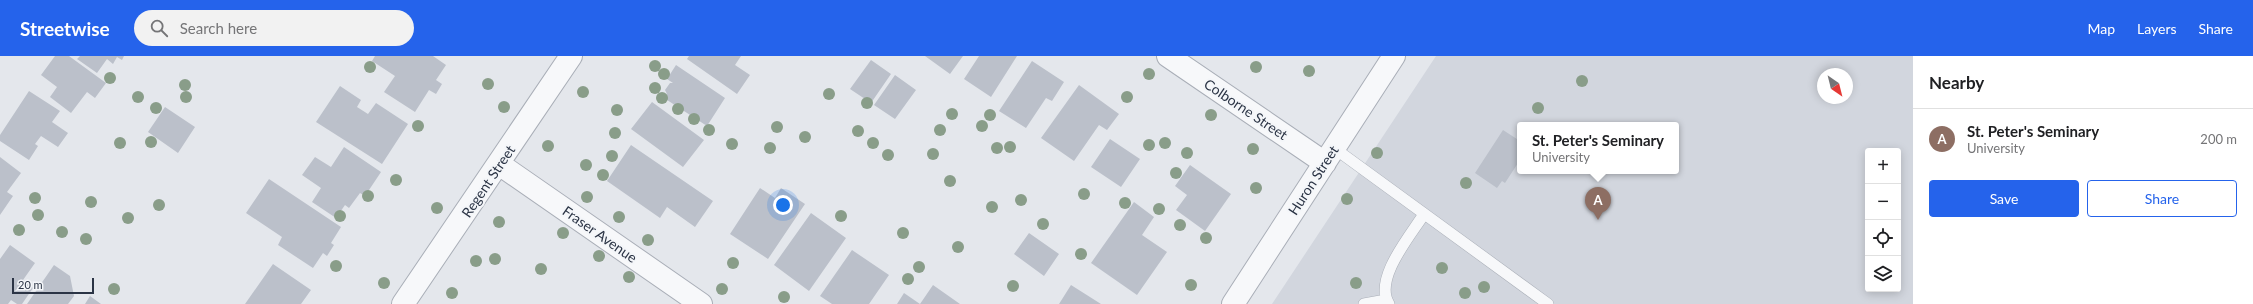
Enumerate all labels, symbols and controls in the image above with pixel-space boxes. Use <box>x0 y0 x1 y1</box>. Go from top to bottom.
search box <box>134 10 414 46</box>
text: Streetwise <box>20 17 110 40</box>
icon: search <box>148 17 170 39</box>
text: Search here <box>180 19 257 37</box>
text: Map <box>2087 20 2115 37</box>
text: Layers <box>2137 20 2177 37</box>
text: Share <box>2199 20 2233 37</box>
north arrow <box>1817 68 1853 104</box>
text: Nearby <box>1929 72 1984 93</box>
street label: Colborne Street <box>1201 75 1291 143</box>
popup <box>1517 122 1679 174</box>
text: St. Peter's Seminary <box>1967 122 2099 140</box>
text: St. Peter's Seminary <box>1532 131 1664 149</box>
text: A <box>1937 131 1947 147</box>
text: 200 m <box>2200 131 2237 147</box>
text: University <box>1967 140 2025 156</box>
street label: Regent Street <box>458 142 518 220</box>
street label: Huron Street <box>1284 142 1342 218</box>
map controls <box>1865 148 1901 292</box>
button: + <box>1865 148 1901 184</box>
text: University <box>1532 149 1590 165</box>
button: Save <box>1929 180 2079 217</box>
button: Share <box>2087 180 2237 217</box>
button: − <box>1865 184 1901 220</box>
pin: A <box>1585 187 1611 220</box>
your location <box>773 195 793 215</box>
street label: Fraser Avenue <box>559 202 641 266</box>
button: locate <box>1865 220 1901 256</box>
button: layers <box>1865 256 1901 292</box>
scale bar <box>12 276 94 295</box>
text: 20 m <box>18 278 43 291</box>

